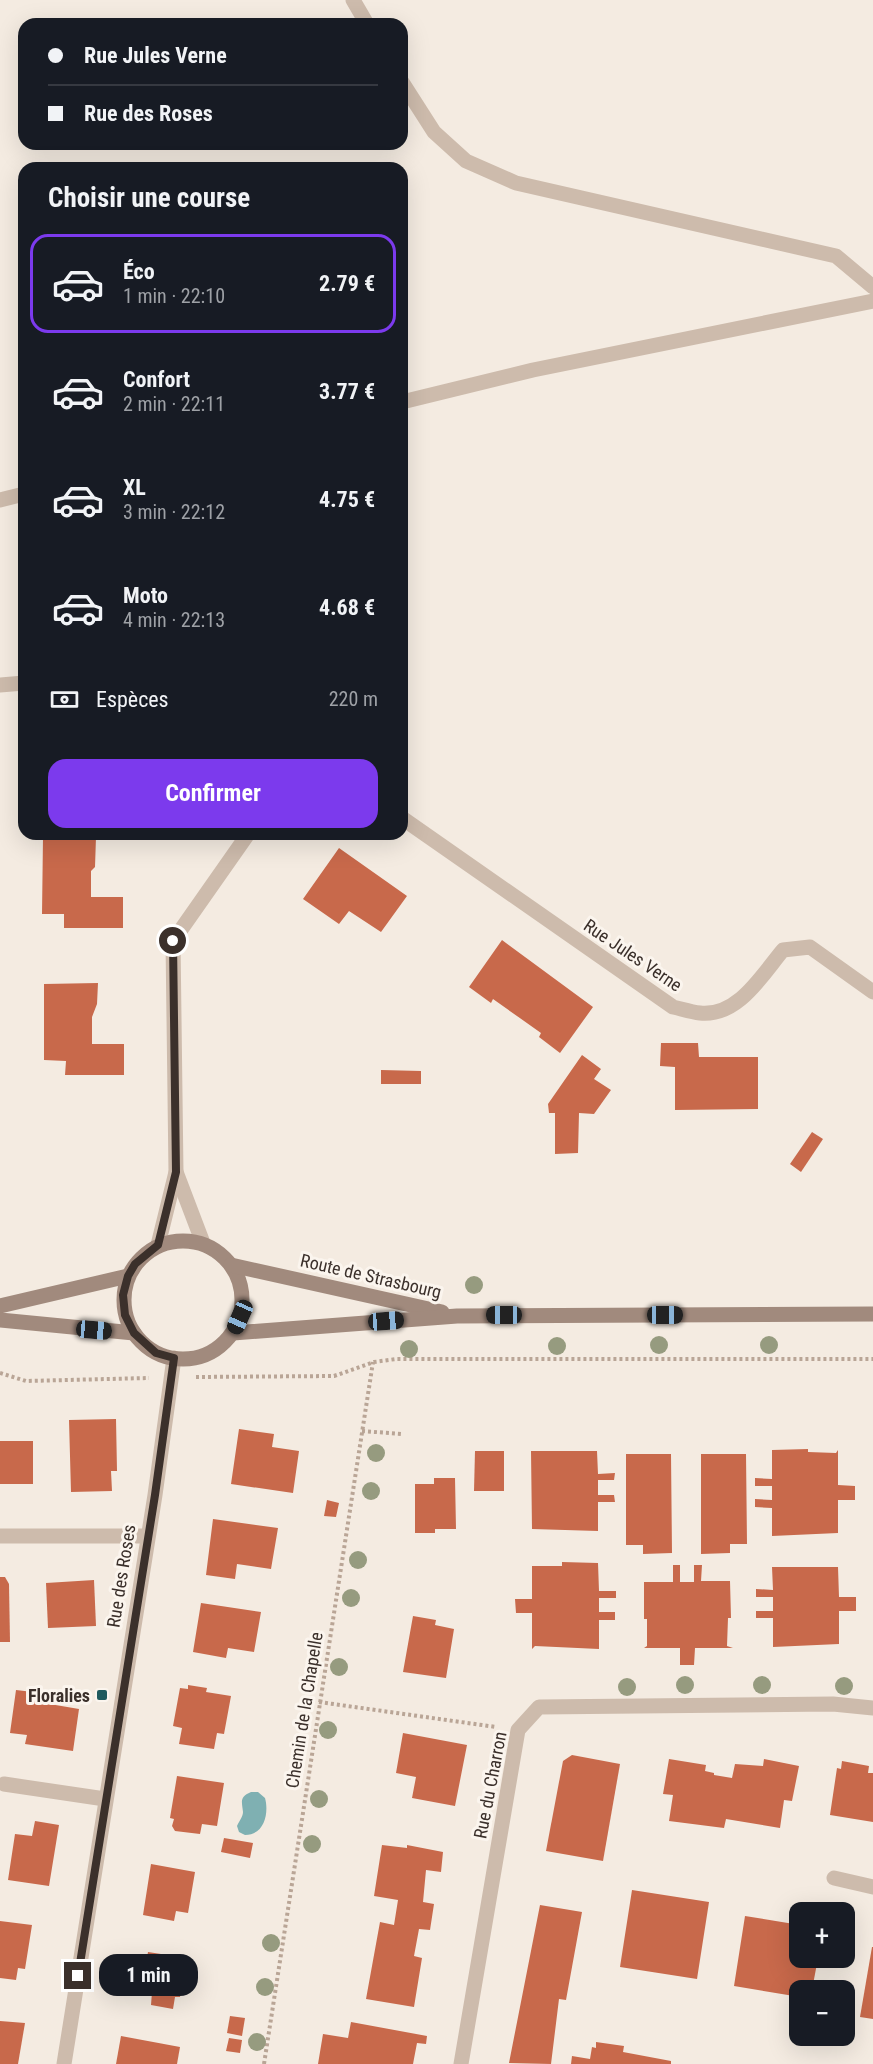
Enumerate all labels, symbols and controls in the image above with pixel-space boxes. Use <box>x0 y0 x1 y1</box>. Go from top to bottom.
text: Rue Jules Verne <box>84 43 227 68</box>
text: Rue des Roses <box>84 101 213 126</box>
text: Choisir une course <box>48 182 250 214</box>
icon: car <box>51 257 105 311</box>
text: Éco <box>123 259 155 284</box>
text: 2.79 € <box>319 271 375 296</box>
text: 1 min · 22:10 <box>123 284 225 308</box>
icon: car <box>51 365 105 419</box>
text: Confort <box>123 367 190 392</box>
text: 3.77 € <box>319 379 375 404</box>
text: 2 min · 22:11 <box>123 392 225 416</box>
icon: car <box>51 473 105 527</box>
text: XL <box>123 475 146 500</box>
text: 4.75 € <box>319 487 375 512</box>
text: 3 min · 22:12 <box>123 500 225 524</box>
icon: car <box>51 581 105 635</box>
text: Moto <box>123 583 168 608</box>
text: 4.68 € <box>319 595 375 620</box>
text: 4 min · 22:13 <box>123 608 225 632</box>
icon: cash <box>48 683 81 716</box>
text: Espèces <box>96 687 169 712</box>
text: 220 m <box>329 687 378 711</box>
button: Confirmer <box>48 759 378 828</box>
street label: Rue Jules Verne <box>580 914 686 996</box>
route start <box>159 927 186 954</box>
street label: Route de Strasbourg <box>298 1250 444 1302</box>
car <box>224 1297 256 1337</box>
car <box>486 1306 522 1324</box>
car <box>647 1306 683 1324</box>
car <box>367 1311 405 1331</box>
car <box>75 1319 113 1341</box>
street label: Rue des Roses <box>102 1523 140 1629</box>
street label: Chemin de la Chapelle <box>281 1630 327 1790</box>
place label: Floralies <box>28 1685 90 1706</box>
marker: Floralies <box>95 1688 109 1702</box>
street label: Rue du Charron <box>469 1730 511 1840</box>
map controls <box>789 1902 855 2046</box>
button: + <box>789 1902 855 1968</box>
callout: 1 min <box>99 1955 198 1997</box>
route end <box>64 1962 91 1989</box>
text: 1 min <box>126 1963 171 1987</box>
button: − <box>789 1980 855 2046</box>

